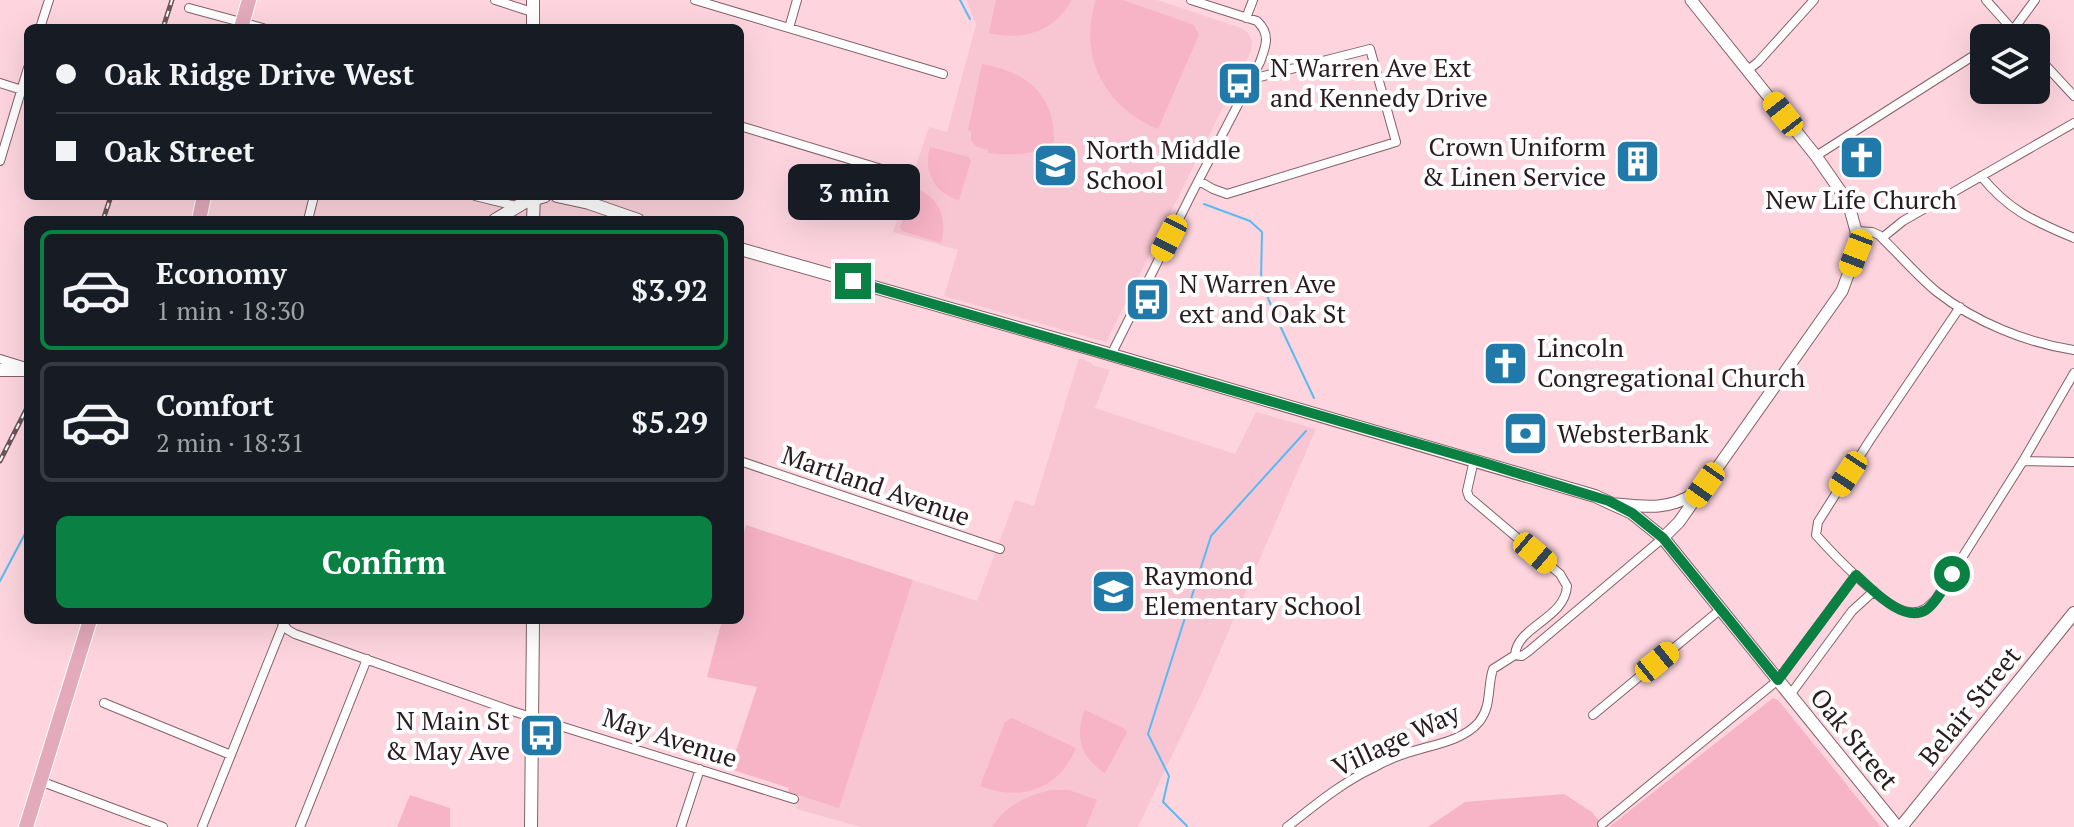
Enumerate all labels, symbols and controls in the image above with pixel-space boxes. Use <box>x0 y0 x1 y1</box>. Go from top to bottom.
map controls <box>1970 24 2050 104</box>
button: layers <box>1970 24 2050 104</box>
place label: N Warren Ave Ext and Kennedy Drive <box>1270 50 1488 114</box>
text: Oak Ridge Drive West <box>104 54 414 94</box>
bus stop icon: N Warren Ave Ext and Kennedy Drive <box>1215 59 1263 107</box>
car <box>1759 88 1807 140</box>
place label: Crown Uniform & Linen Service <box>1422 129 1606 193</box>
text: Oak Street <box>104 131 255 171</box>
place label: North Middle School <box>1086 132 1241 196</box>
church icon: New Life Church <box>1837 133 1885 181</box>
building icon: Crown Uniform & Linen Service <box>1613 138 1661 186</box>
school or university icon: North Middle School <box>1031 141 1079 189</box>
callout: 3 min <box>787 165 919 221</box>
text: 3 min <box>818 175 890 209</box>
place label: New Life Church <box>1765 182 1957 216</box>
car <box>1147 211 1191 265</box>
car <box>1836 226 1876 280</box>
text: Economy <box>156 253 287 293</box>
icon: car <box>60 254 132 326</box>
route end <box>835 263 871 299</box>
place label: N Warren Ave ext and Oak St <box>1179 266 1346 330</box>
text: $3.92 <box>631 270 708 310</box>
bus stop icon: N Warren Ave ext and Oak St <box>1124 275 1172 323</box>
text: 1 min · 18:30 <box>156 293 305 327</box>
place label: Lincoln Congregational Church <box>1537 330 1805 394</box>
church icon: Lincoln Congregational Church <box>1482 339 1530 387</box>
text: Comfort <box>156 385 274 425</box>
icon: car <box>60 386 132 458</box>
text: $5.29 <box>631 402 708 442</box>
bank icon: WebsterBank <box>1502 410 1550 458</box>
place label: WebsterBank <box>1557 416 1709 450</box>
text: 2 min · 18:31 <box>156 425 305 459</box>
street label: Martland Avenue <box>778 437 975 533</box>
car <box>1825 447 1871 501</box>
car <box>1681 458 1729 512</box>
button: Confirm <box>56 516 712 608</box>
car <box>1509 528 1561 578</box>
route start <box>1934 556 1970 592</box>
place label: Raymond Elementary School <box>1144 558 1362 622</box>
school or university icon: Raymond Elementary School <box>1089 567 1137 615</box>
car <box>1631 638 1683 686</box>
street label: Belair Street <box>1911 639 2028 772</box>
street label: Oak Street <box>1803 680 1906 797</box>
street label: Village Way <box>1327 695 1465 783</box>
street label: May Avenue <box>599 699 742 775</box>
place label: N Main St & May Ave <box>385 703 510 767</box>
bus stop icon: N Main St & May Ave <box>517 712 565 760</box>

